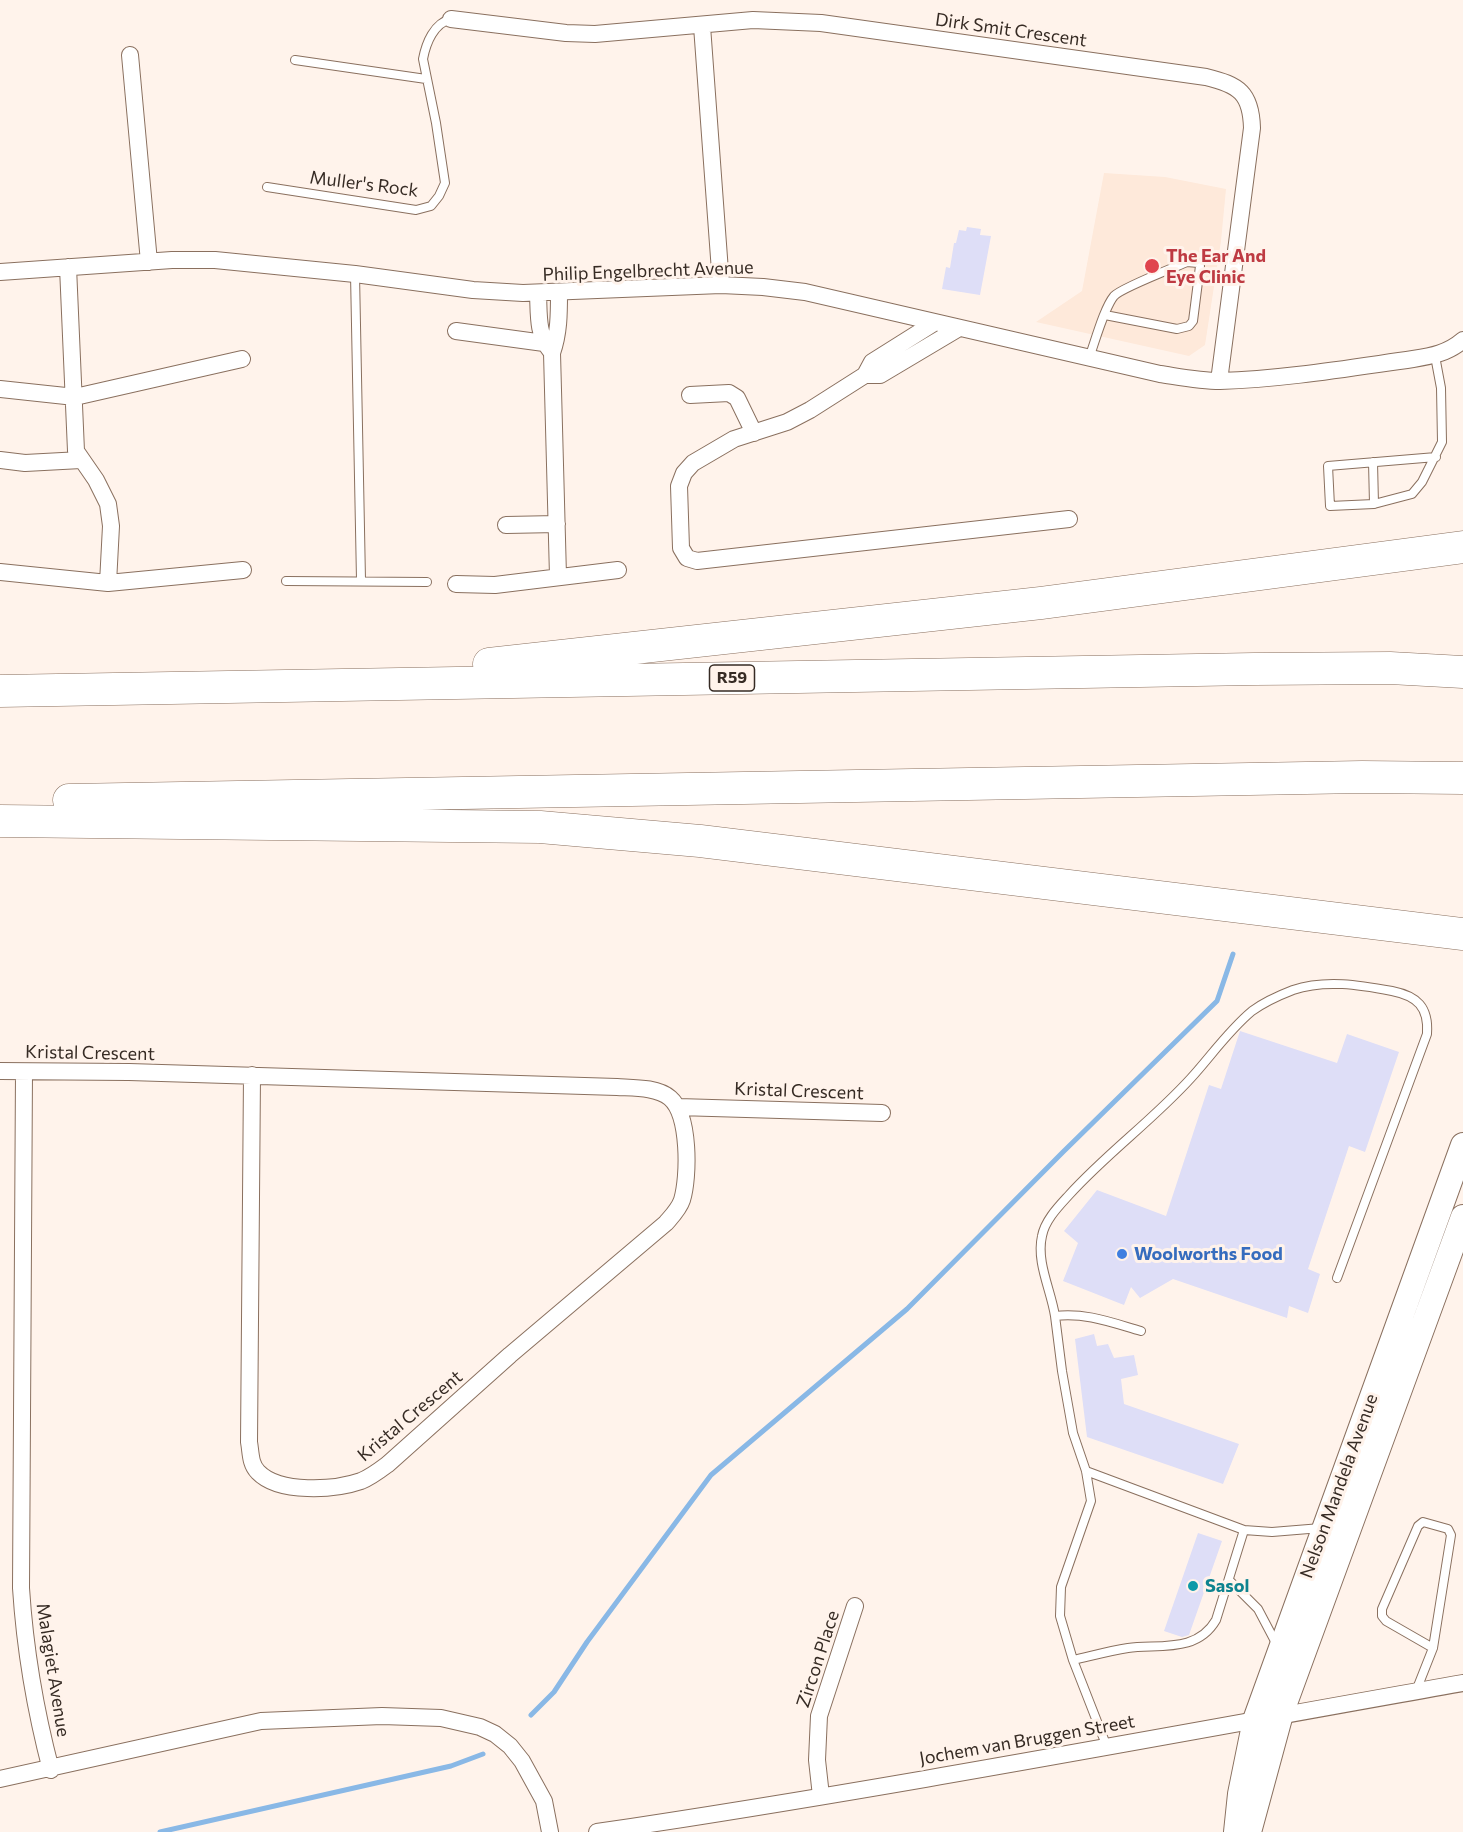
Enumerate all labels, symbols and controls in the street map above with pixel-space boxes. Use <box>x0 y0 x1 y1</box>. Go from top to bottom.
street label: Dirk Smit Crescent <box>934 9 1088 51</box>
street label: Muller's Rock <box>308 167 420 201</box>
place label: The Ear And Eye Clinic <box>1166 245 1266 288</box>
street label: Philip Engelbrecht Avenue <box>542 257 754 285</box>
marker: The Ear And Eye Clinic <box>1143 257 1161 275</box>
road number: R59 <box>710 665 754 691</box>
street label: Kristal Crescent <box>25 1041 155 1065</box>
street label: Kristal Crescent <box>734 1078 864 1104</box>
place label: Woolworths Food <box>1134 1243 1283 1265</box>
marker: Woolworths Food <box>1115 1247 1129 1261</box>
street label: Kristal Crescent <box>353 1366 467 1466</box>
street label: Nelson Mandela Avenue <box>1296 1391 1382 1581</box>
place label: Sasol <box>1205 1575 1249 1597</box>
marker: Sasol <box>1186 1579 1200 1593</box>
street label: Malagiet Avenue <box>32 1602 74 1738</box>
street label: Zircon Place <box>792 1608 844 1710</box>
street label: Jochem van Bruggen Street <box>918 1710 1136 1770</box>

